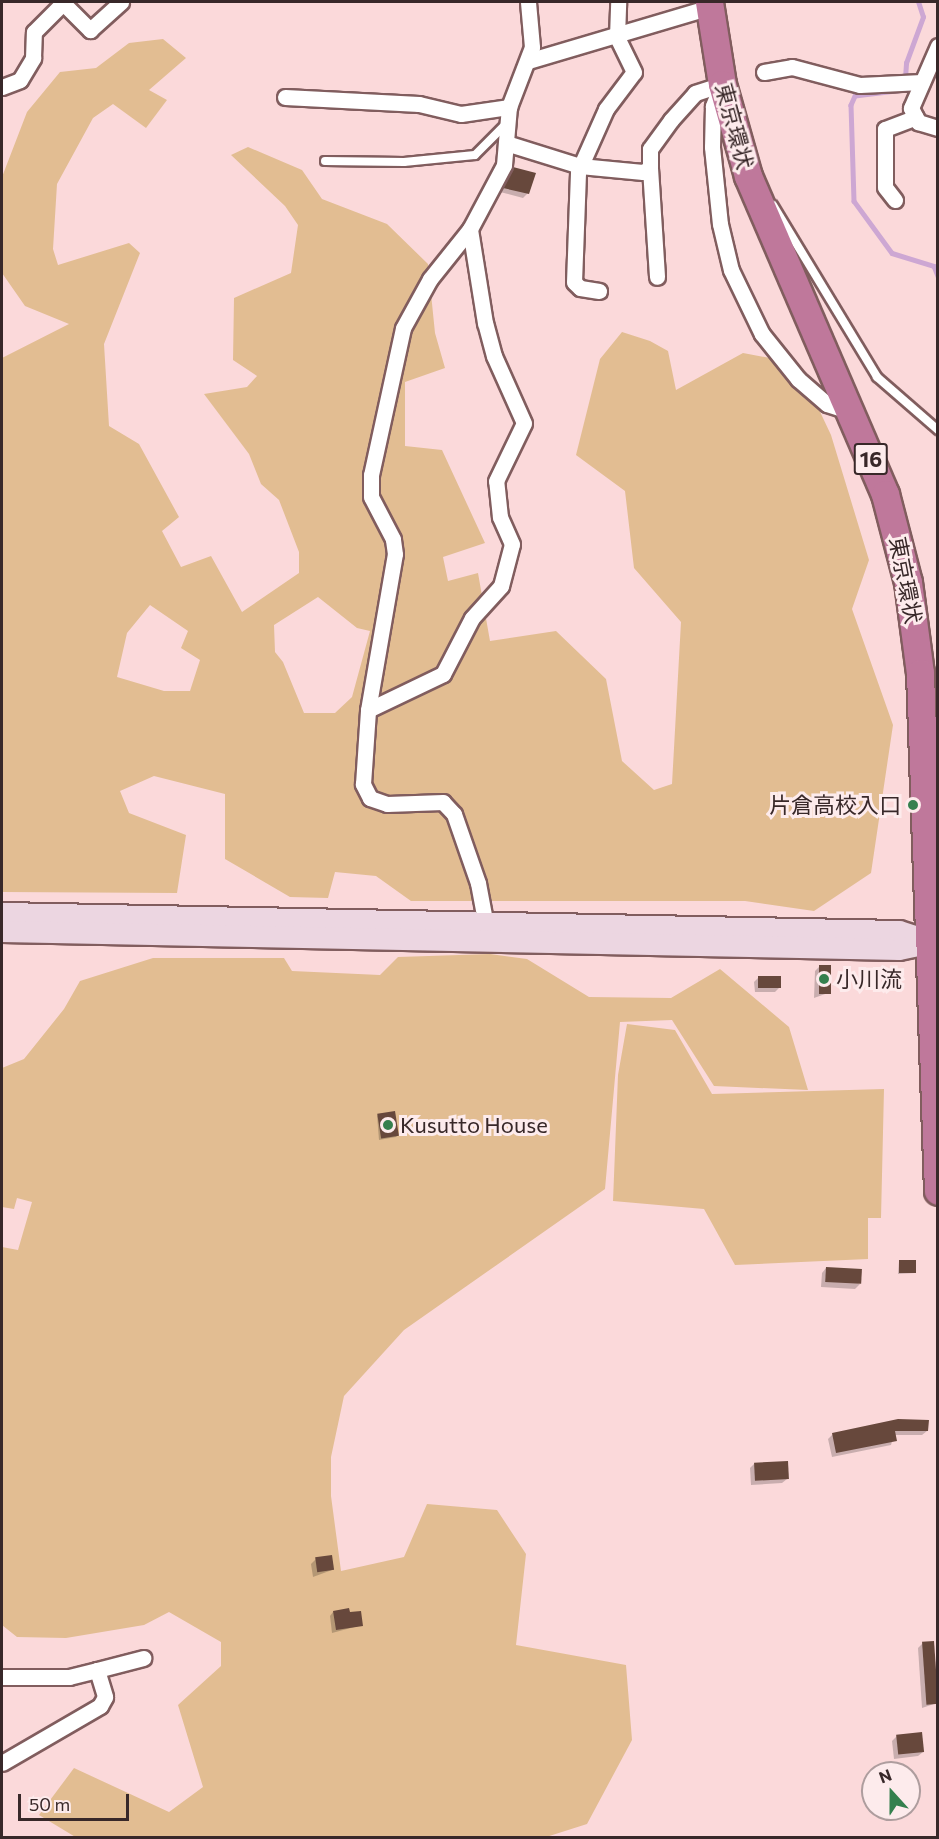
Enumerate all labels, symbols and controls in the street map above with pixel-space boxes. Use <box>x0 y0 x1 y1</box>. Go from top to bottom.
street label: 東京環状 <box>711 80 759 172</box>
road number: 16 <box>853 441 889 477</box>
street label: 東京環状 <box>885 534 927 626</box>
place label: 片倉高校入口 <box>769 792 901 818</box>
marker: 片倉高校入口 <box>906 798 920 812</box>
place label: 小川流 <box>836 966 902 992</box>
marker: 小川流 <box>817 972 831 986</box>
place label: Kusutto House <box>400 1112 548 1138</box>
marker: Kusutto House <box>381 1118 395 1132</box>
north arrow <box>861 1761 921 1821</box>
text: N <box>876 1765 894 1787</box>
scale bar <box>21 1782 132 1820</box>
text: 50 m <box>29 1793 70 1815</box>

